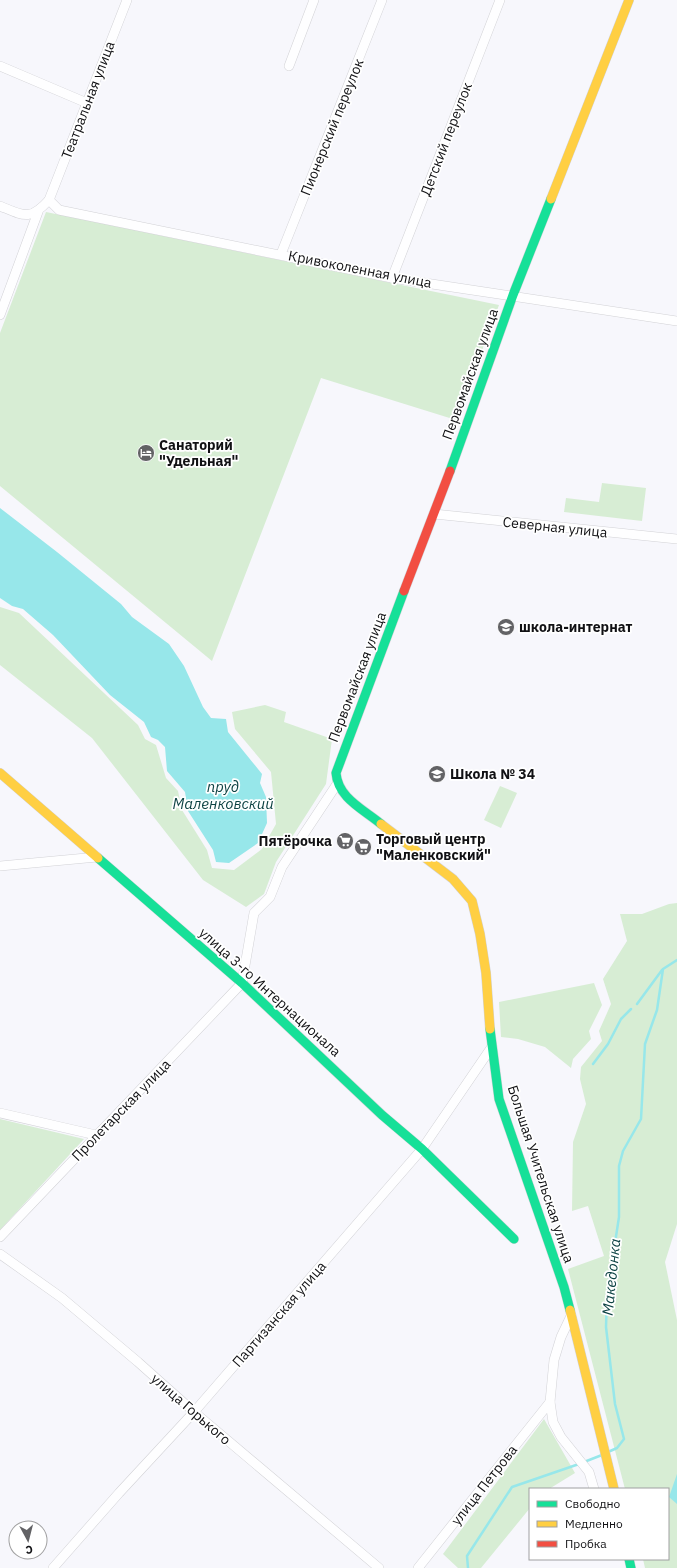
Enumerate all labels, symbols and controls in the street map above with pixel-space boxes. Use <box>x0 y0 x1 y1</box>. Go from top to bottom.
street label: Театральная улица <box>57 38 119 161</box>
street label: Пионерский переулок <box>296 56 368 198</box>
street label: Детский переулок <box>416 79 476 198</box>
street label: Кривоколенная улица <box>287 246 434 292</box>
street label: Первомайская улица <box>438 305 502 442</box>
place label: Санаторий "Удельная" <box>159 436 239 470</box>
hotel icon: Санаторий "Удельная" <box>136 443 156 463</box>
street label: Северная улица <box>502 513 609 542</box>
street label: Первомайская улица <box>324 609 390 745</box>
school or university icon: школа-интернат <box>496 617 516 637</box>
place label: школа-интернат <box>519 618 632 636</box>
school or university icon: Школа № 34 <box>427 764 447 784</box>
place label: Школа № 34 <box>450 765 535 783</box>
water label: пруд Маленковский <box>172 777 274 813</box>
place label: Торговый центр "Маленковский" <box>376 830 491 864</box>
supermarket icon: Пятёрочка <box>335 831 355 851</box>
place label: Пятёрочка <box>259 832 332 850</box>
supermarket icon: Торговый центр "Маленковский" <box>353 837 373 857</box>
street label: улица 3-го Интернационала <box>195 923 345 1061</box>
street label: Пролетарская улица <box>68 1055 175 1165</box>
street label: Большая Учительская улица <box>504 1083 578 1266</box>
water label: Македонка <box>598 1237 625 1316</box>
street label: Партизанская улица <box>228 1257 330 1371</box>
street label: улица Горького <box>147 1369 235 1449</box>
street label: улица Петрова <box>447 1441 521 1529</box>
legend <box>529 1488 669 1560</box>
text: Свободно <box>565 1496 621 1511</box>
text: Медленно <box>565 1516 623 1531</box>
north arrow <box>8 1520 48 1560</box>
text: Пробка <box>565 1536 607 1551</box>
text: С <box>25 1543 34 1557</box>

